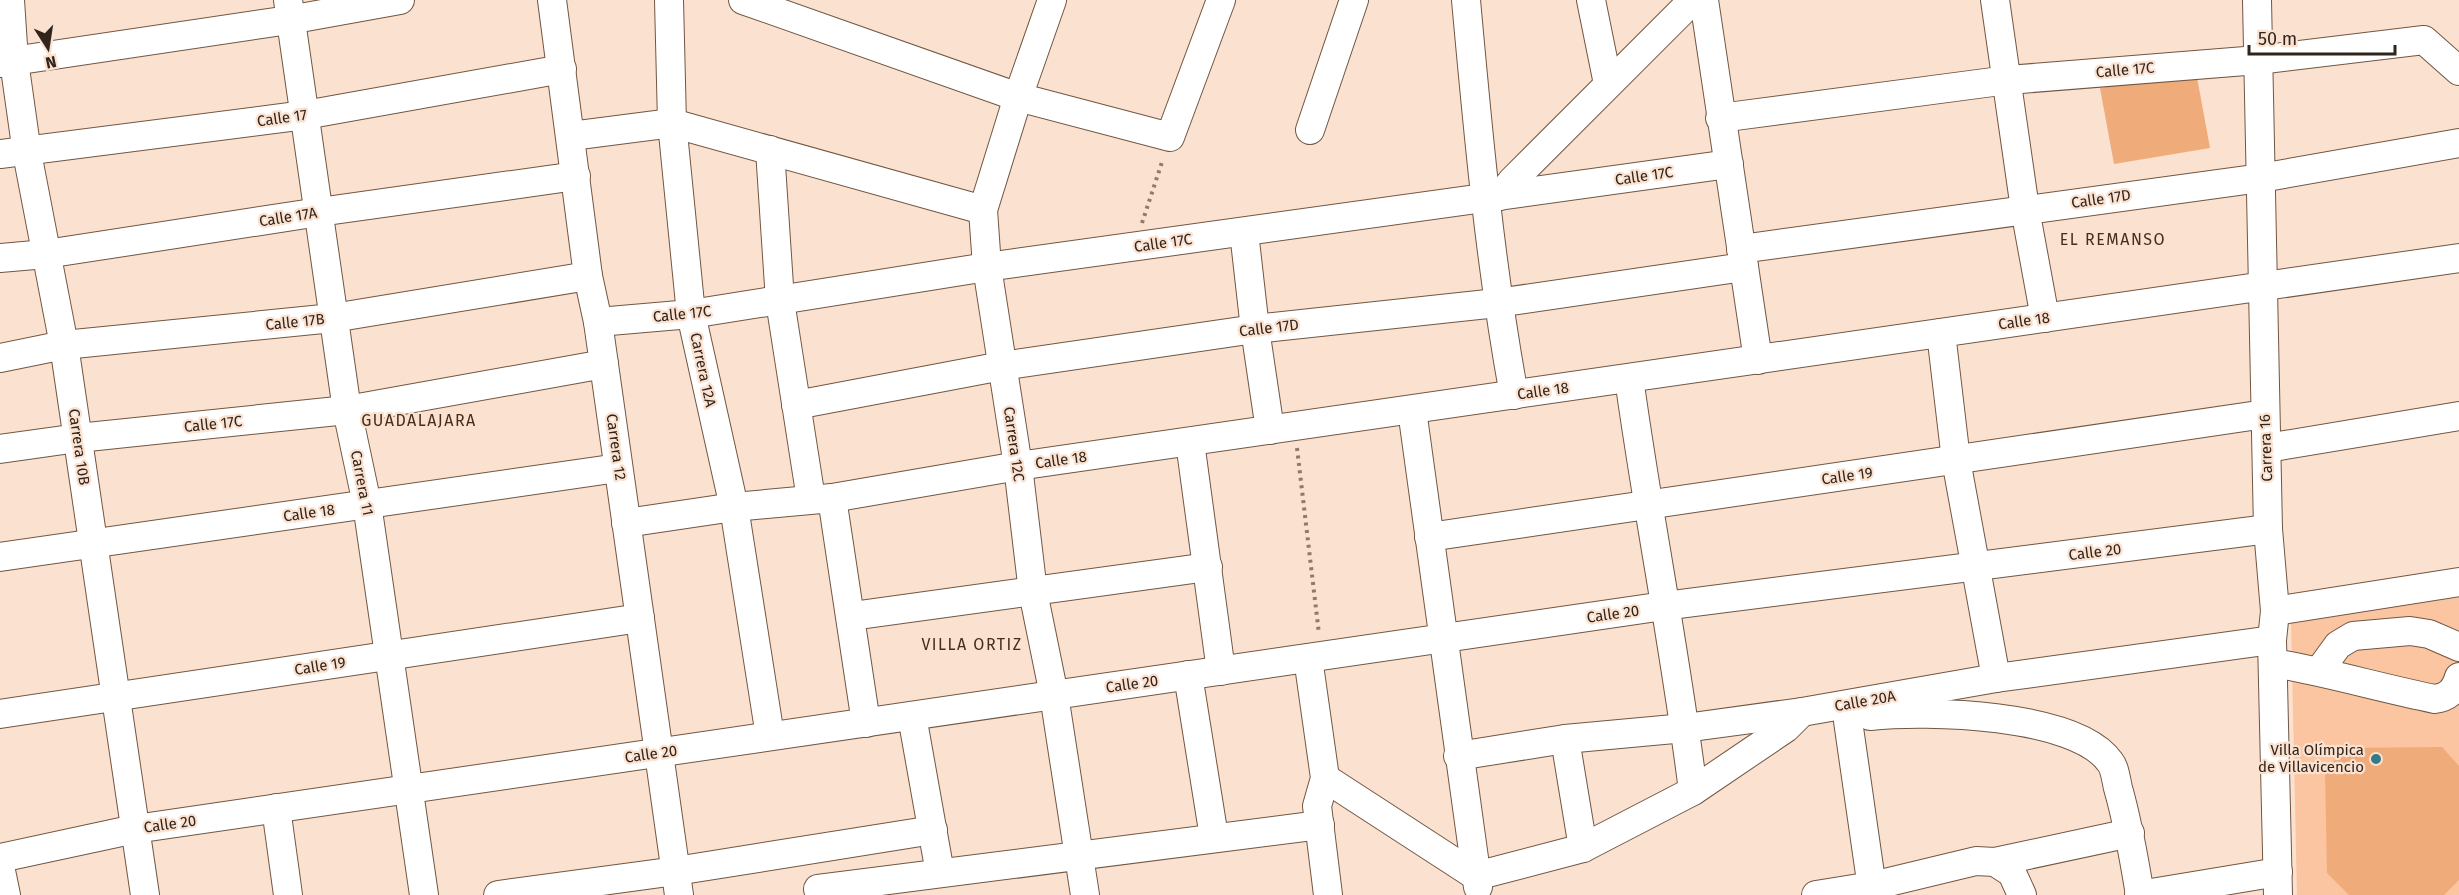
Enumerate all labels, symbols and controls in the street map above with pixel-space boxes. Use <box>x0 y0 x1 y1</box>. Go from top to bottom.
north arrow <box>18 18 78 78</box>
scale bar <box>2249 18 2394 56</box>
text: 50 m <box>2258 28 2297 50</box>
text: N <box>44 52 58 73</box>
street label: Calle 17C <box>2095 58 2156 82</box>
street label: Calle 17 <box>256 106 308 130</box>
street label: Calle 17C <box>1614 163 1675 189</box>
street label: Calle 17D <box>2070 186 2132 212</box>
street label: Calle 17A <box>258 203 319 230</box>
street label: Calle 17C <box>1133 230 1194 256</box>
district label: EL REMANSO <box>2060 230 2166 249</box>
street label: Calle 17C <box>652 302 713 326</box>
street label: Calle 18 <box>1997 308 2051 334</box>
street label: Calle 17B <box>265 310 325 334</box>
street label: Calle 17D <box>1238 315 1300 341</box>
street label: Carrera 12A <box>686 331 720 409</box>
street label: Calle 18 <box>1516 378 1570 404</box>
street label: Carrera 12C <box>1000 405 1028 483</box>
street label: Carrera 10B <box>65 408 93 486</box>
district label: GUADALAJARA <box>361 411 477 430</box>
street label: Calle 17C <box>183 412 244 436</box>
street label: Carrera 12 <box>602 413 630 481</box>
street label: Carrera 16 <box>2256 414 2276 482</box>
street label: Calle 18 <box>1034 447 1088 473</box>
street label: Carrera 11 <box>347 449 377 517</box>
street label: Calle 19 <box>1820 463 1874 488</box>
street label: Calle 18 <box>282 500 336 526</box>
street label: Calle 20 <box>2068 540 2122 564</box>
street label: Calle 20 <box>1586 601 1640 627</box>
district label: VILLA ORTIZ <box>921 635 1023 654</box>
street label: Calle 19 <box>293 653 347 679</box>
street label: Calle 20 <box>1105 671 1159 697</box>
street label: Calle 20A <box>1833 687 1897 715</box>
street label: Calle 20 <box>624 741 678 767</box>
place label: Villa Olímpica de Villavicencio <box>2258 741 2364 776</box>
marker: Villa Olímpica de Villavicencio <box>2369 752 2383 766</box>
street label: Calle 20 <box>143 811 197 837</box>

